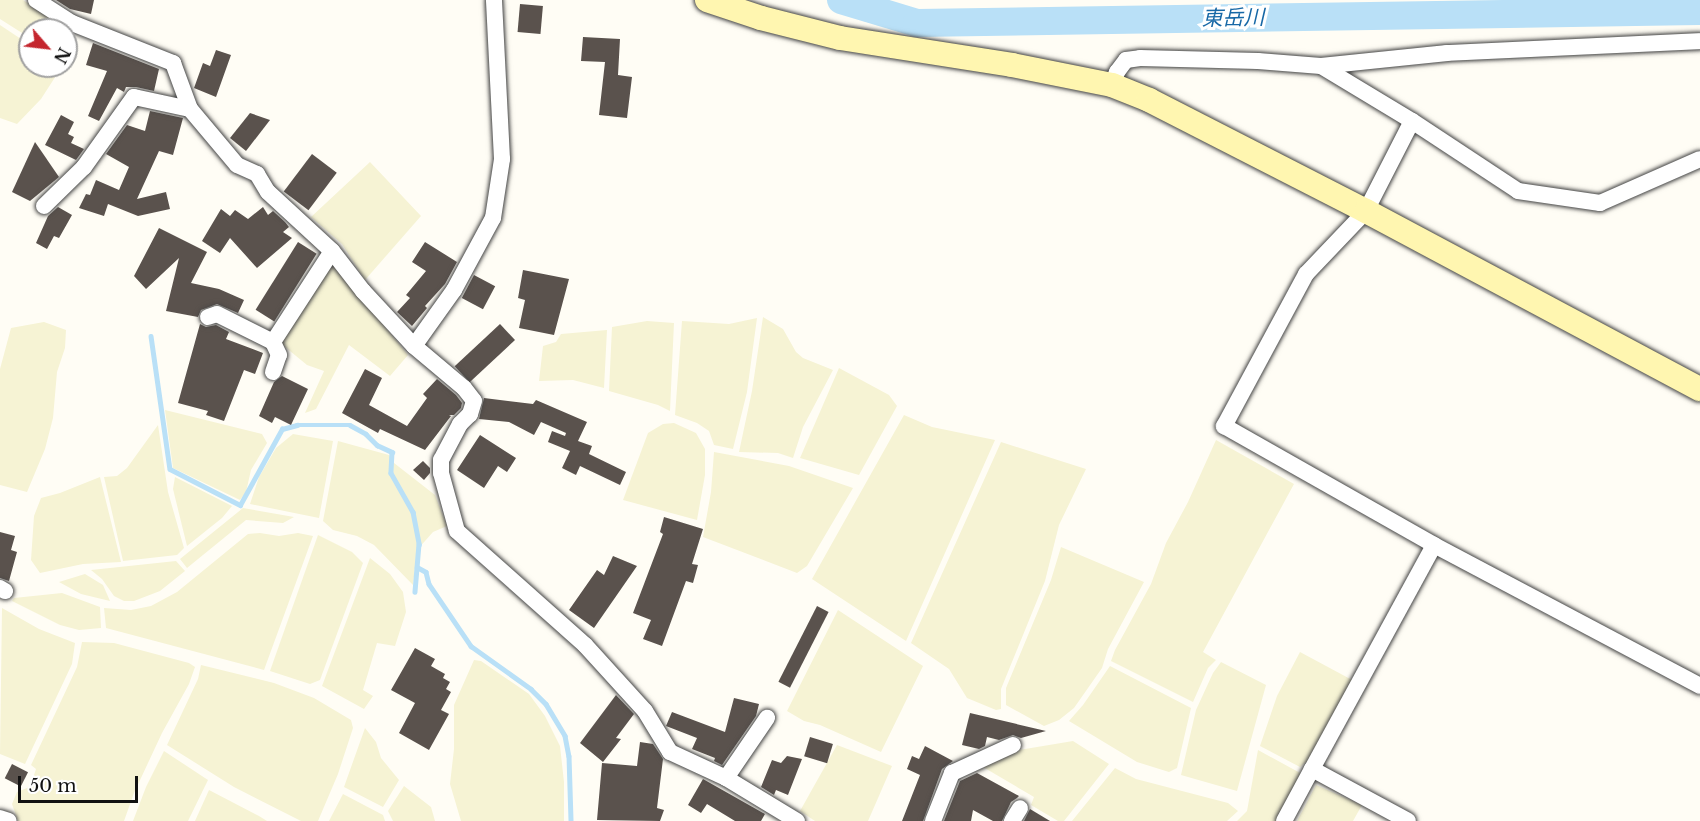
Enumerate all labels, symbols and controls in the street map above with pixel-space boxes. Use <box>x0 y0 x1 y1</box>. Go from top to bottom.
water label: 東岳川 <box>1201 5 1265 31</box>
north arrow <box>18 18 78 78</box>
text: N <box>50 44 74 67</box>
scale bar <box>21 764 141 802</box>
text: 50 m <box>29 775 77 797</box>

